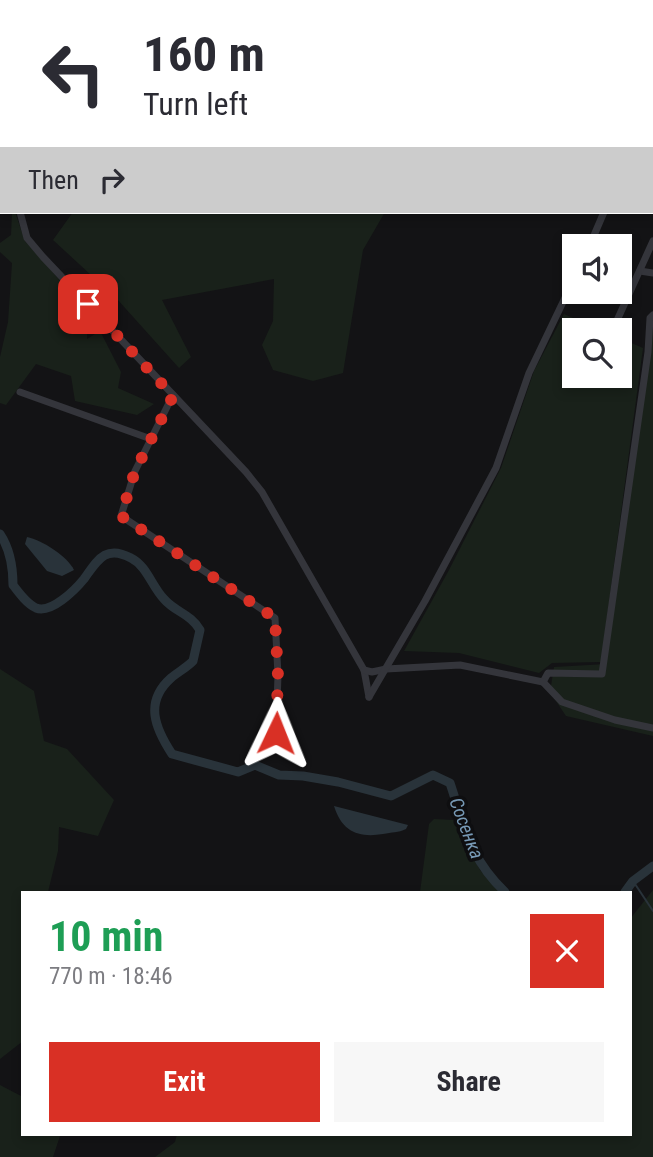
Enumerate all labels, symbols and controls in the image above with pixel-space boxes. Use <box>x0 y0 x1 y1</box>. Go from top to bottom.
text: 160 m <box>143 26 265 83</box>
icon: left <box>28 28 119 119</box>
text: Turn left <box>143 85 248 123</box>
icon: right <box>93 161 131 199</box>
text: Then <box>28 165 79 195</box>
map controls <box>562 234 632 388</box>
button: sound <box>562 234 632 304</box>
pin <box>58 274 118 334</box>
icon: arrive <box>69 285 107 323</box>
button: search <box>562 318 632 388</box>
position arrow <box>239 696 313 770</box>
water label: Сосенка <box>444 794 489 862</box>
text: 10 min <box>49 912 164 961</box>
button: close <box>530 914 604 988</box>
text: 770 m · 18:46 <box>49 963 173 990</box>
button: Exit <box>49 1042 320 1122</box>
button: Share <box>334 1042 604 1122</box>

